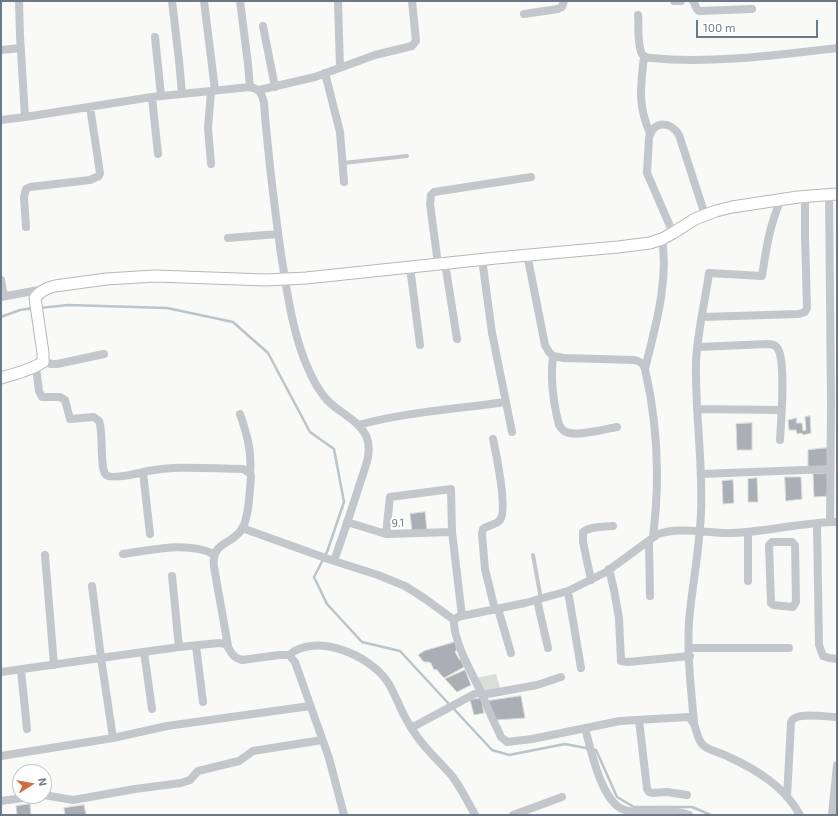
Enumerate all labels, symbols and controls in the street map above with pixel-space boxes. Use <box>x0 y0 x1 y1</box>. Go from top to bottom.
scale bar <box>698 12 820 38</box>
text: 100 m <box>703 20 735 34</box>
street label: 9.1 <box>391 516 405 530</box>
north arrow <box>12 764 52 804</box>
text: N <box>36 777 50 787</box>

